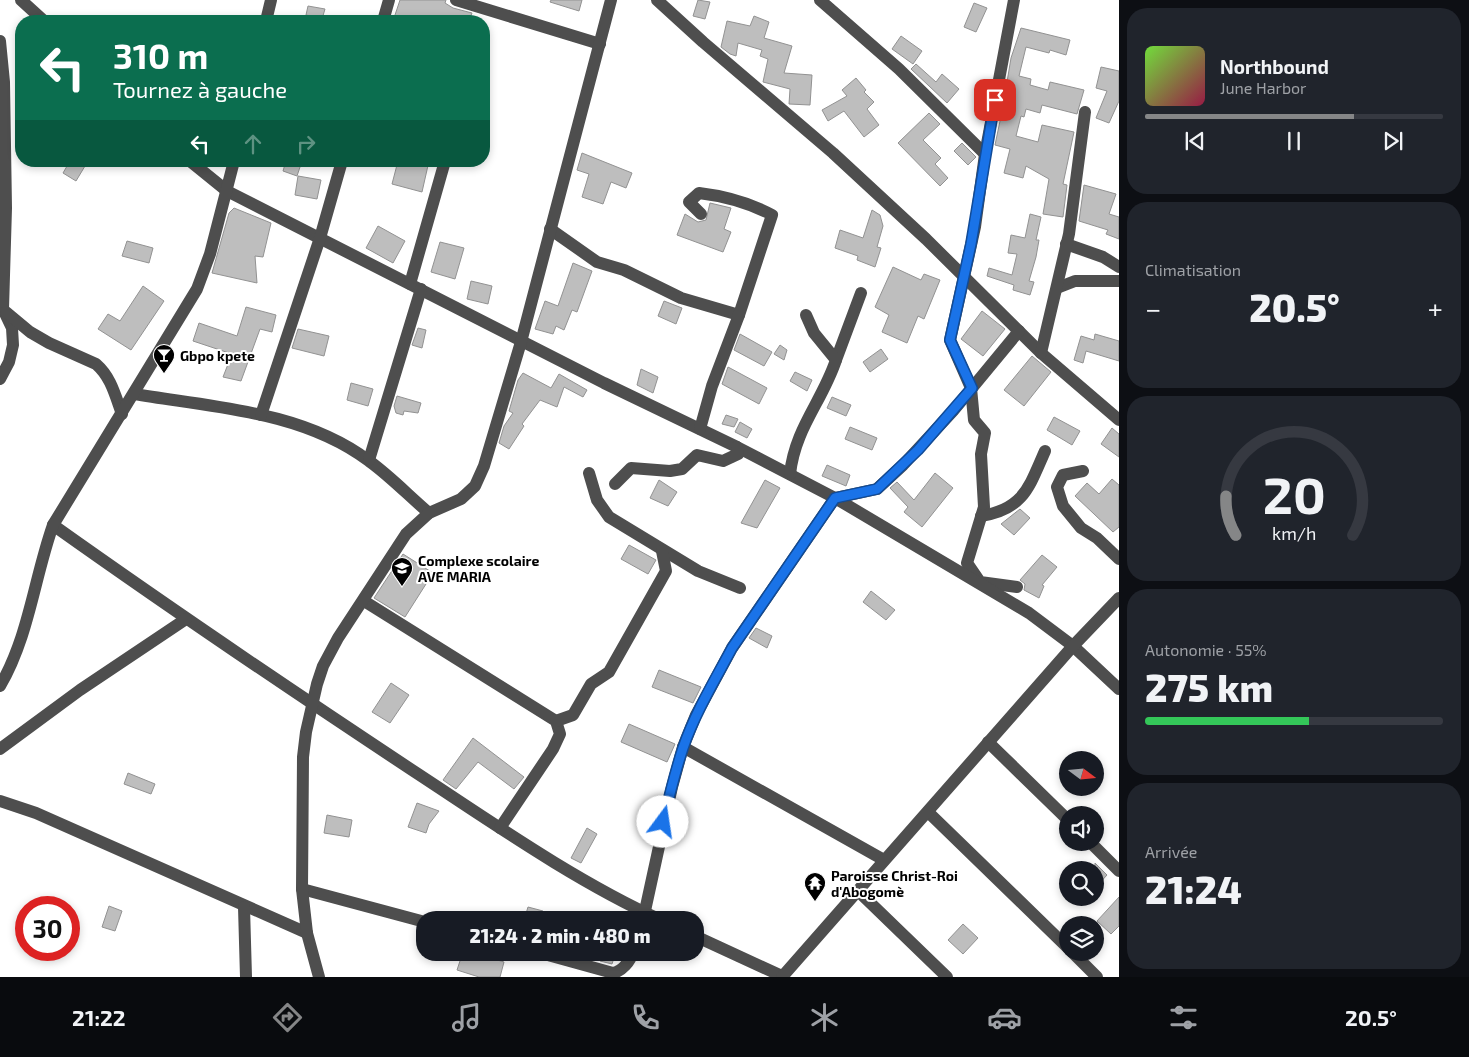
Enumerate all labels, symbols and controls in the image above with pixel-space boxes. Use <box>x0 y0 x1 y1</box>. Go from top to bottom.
text: 310 m <box>113 34 208 76</box>
icon: left <box>30 35 95 100</box>
text: Northbound <box>1220 55 1329 78</box>
text: Tournez à gauche <box>113 76 287 102</box>
text: June Harbor <box>1220 78 1307 97</box>
pin <box>974 79 1016 121</box>
icon: arrive <box>981 86 1009 114</box>
icon: previous <box>1181 127 1209 155</box>
icon: pause <box>1280 127 1308 155</box>
icon: next <box>1379 127 1407 155</box>
icon: left <box>186 130 214 158</box>
icon: ahead <box>239 130 267 158</box>
icon: right <box>292 130 320 158</box>
text: Climatisation <box>1145 260 1241 279</box>
text: 20.5° <box>1249 284 1340 330</box>
text: − <box>1145 291 1161 325</box>
text: + <box>1428 291 1443 325</box>
bar icon: Gbpo kpete <box>152 343 176 374</box>
place label: Gbpo kpete <box>180 347 255 364</box>
text: 20 <box>1262 462 1326 524</box>
text: km/h <box>1272 522 1316 544</box>
place label: Complexe scolaire AVE MARIA <box>418 552 539 585</box>
school or university icon: Complexe scolaire AVE MARIA <box>390 556 414 587</box>
text: Autonomie · 55% <box>1145 640 1267 659</box>
text: 275 km <box>1145 664 1273 710</box>
north arrow <box>1059 751 1104 796</box>
map controls <box>1059 751 1104 961</box>
position arrow <box>636 795 688 847</box>
button: sound <box>1059 806 1104 851</box>
text: Arrivée <box>1145 842 1197 861</box>
button: search <box>1059 861 1104 906</box>
text: 21:24 <box>1145 866 1242 912</box>
place label: Paroisse Christ-Roi d'Abogomè <box>831 867 958 900</box>
temple icon: Paroisse Christ-Roi d'Abogomè <box>803 871 827 902</box>
speed limit sign: 30 <box>15 896 80 961</box>
button: layers <box>1059 916 1104 961</box>
text: 21:24 · 2 min · 480 m <box>469 924 651 947</box>
icon: directions <box>270 1000 305 1035</box>
icon: music <box>449 1000 484 1035</box>
icon: phone <box>628 1000 663 1035</box>
icon: climate <box>807 1000 842 1035</box>
icon: car <box>987 1000 1022 1035</box>
icon: filters <box>1166 1000 1201 1035</box>
text: 21:22 <box>72 1004 126 1030</box>
text: 20.5° <box>1345 1004 1397 1030</box>

